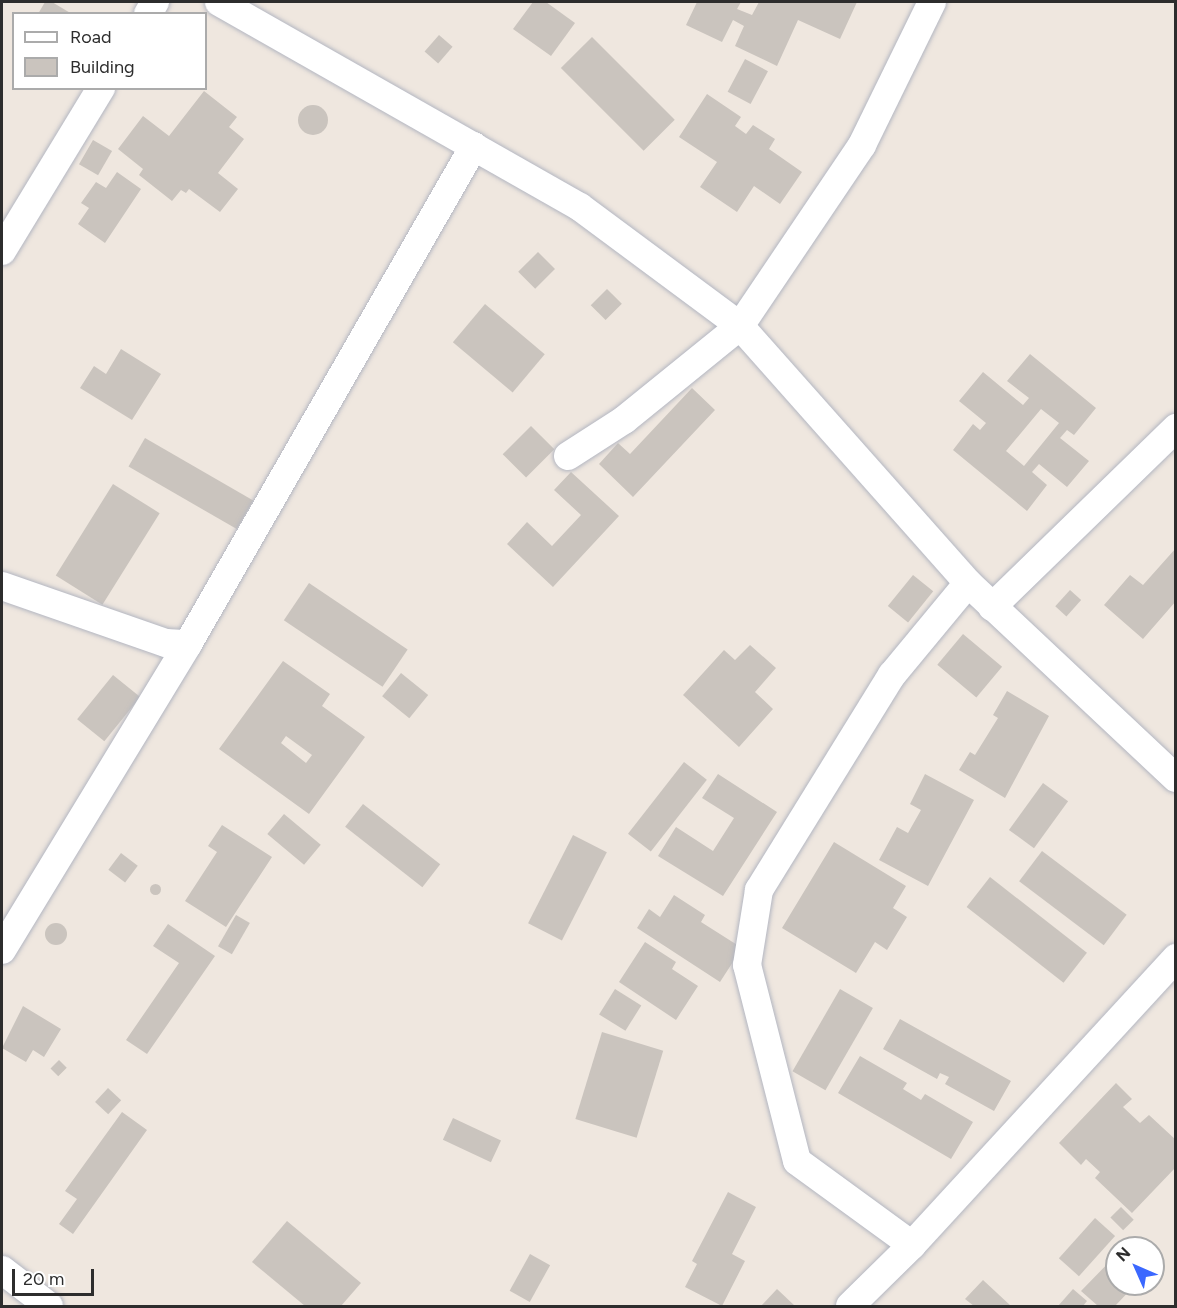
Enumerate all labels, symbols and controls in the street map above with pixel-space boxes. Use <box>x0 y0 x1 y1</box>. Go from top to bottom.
legend <box>12 12 207 90</box>
text: Road <box>70 26 111 48</box>
text: Building <box>70 56 135 78</box>
north arrow <box>1105 1236 1165 1296</box>
text: N <box>1112 1243 1134 1265</box>
scale bar <box>15 1257 98 1295</box>
text: 20 m <box>23 1268 64 1290</box>

